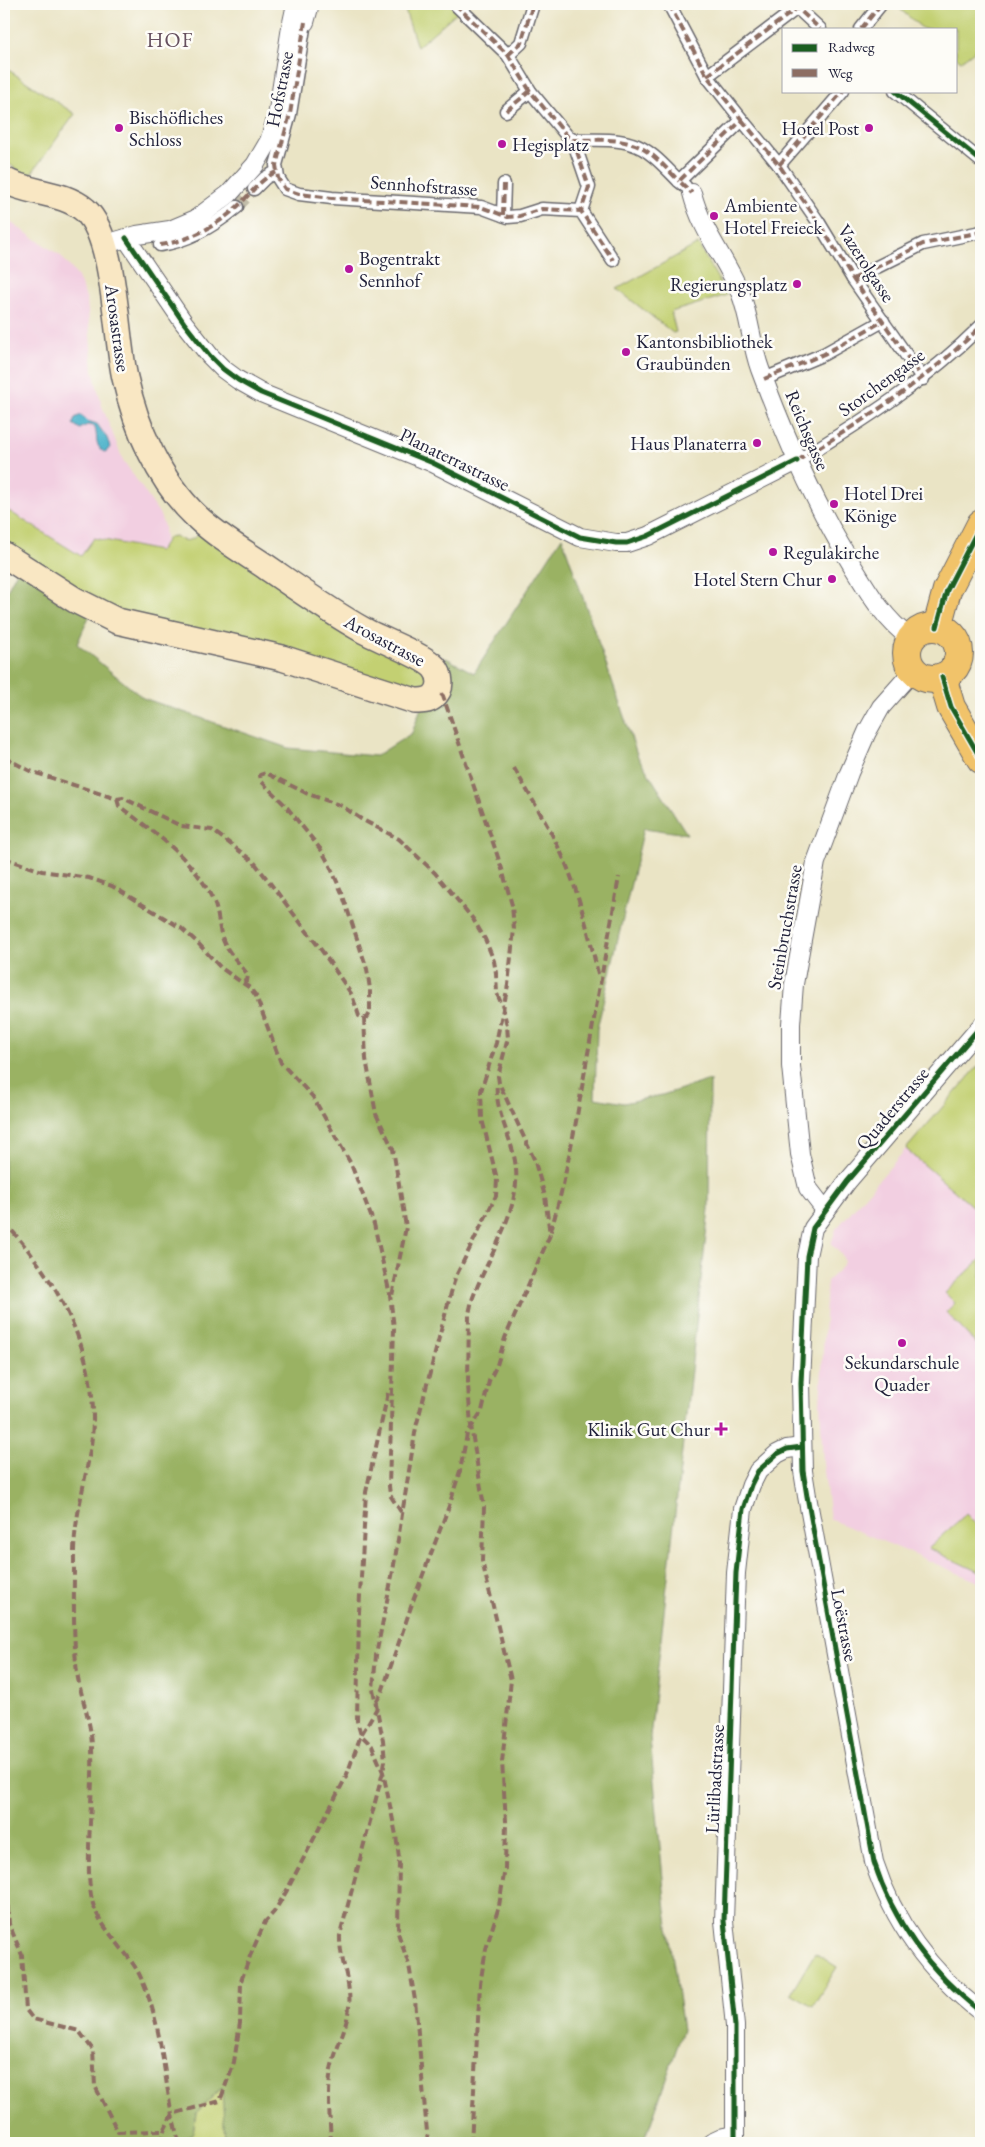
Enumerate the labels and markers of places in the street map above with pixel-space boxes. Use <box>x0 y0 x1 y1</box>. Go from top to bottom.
place label: Bischöfliches Schloss <box>129 105 223 152</box>
place label: Hotel Post <box>781 116 859 141</box>
marker: Bischöfliches Schloss <box>113 122 125 134</box>
marker: Hotel Post <box>863 122 875 134</box>
place label: Hegisplatz <box>512 132 590 157</box>
marker: Hegisplatz <box>496 138 508 150</box>
place label: Ambiente Hotel Freieck <box>723 193 824 240</box>
marker: Ambiente Hotel Freieck <box>708 210 720 222</box>
place label: Bogentrakt Sennhof <box>359 246 440 293</box>
marker: Bogentrakt Sennhof <box>343 263 355 275</box>
place label: Regierungsplatz <box>670 272 788 297</box>
marker: Regierungsplatz <box>791 278 803 290</box>
place label: Kantonsbibliothek Graubünden <box>636 329 774 376</box>
marker: Kantonsbibliothek Graubünden <box>620 346 632 358</box>
place label: Haus Planaterra <box>630 431 747 456</box>
marker: Haus Planaterra <box>751 437 763 449</box>
place label: Hotel Drei Könige <box>844 481 924 528</box>
marker: Hotel Drei Könige <box>828 498 840 510</box>
place label: Regulakirche <box>783 540 879 565</box>
marker: Regulakirche <box>767 546 779 558</box>
place label: Hotel Stern Chur <box>693 567 823 592</box>
marker: Hotel Stern Chur <box>826 573 838 585</box>
marker: Sekundarschule Quader <box>896 1337 908 1349</box>
place label: Sekundarschule Quader <box>845 1350 959 1397</box>
place label: Klinik Gut Chur <box>587 1417 711 1442</box>
marker: Klinik Gut Chur <box>714 1422 728 1436</box>

